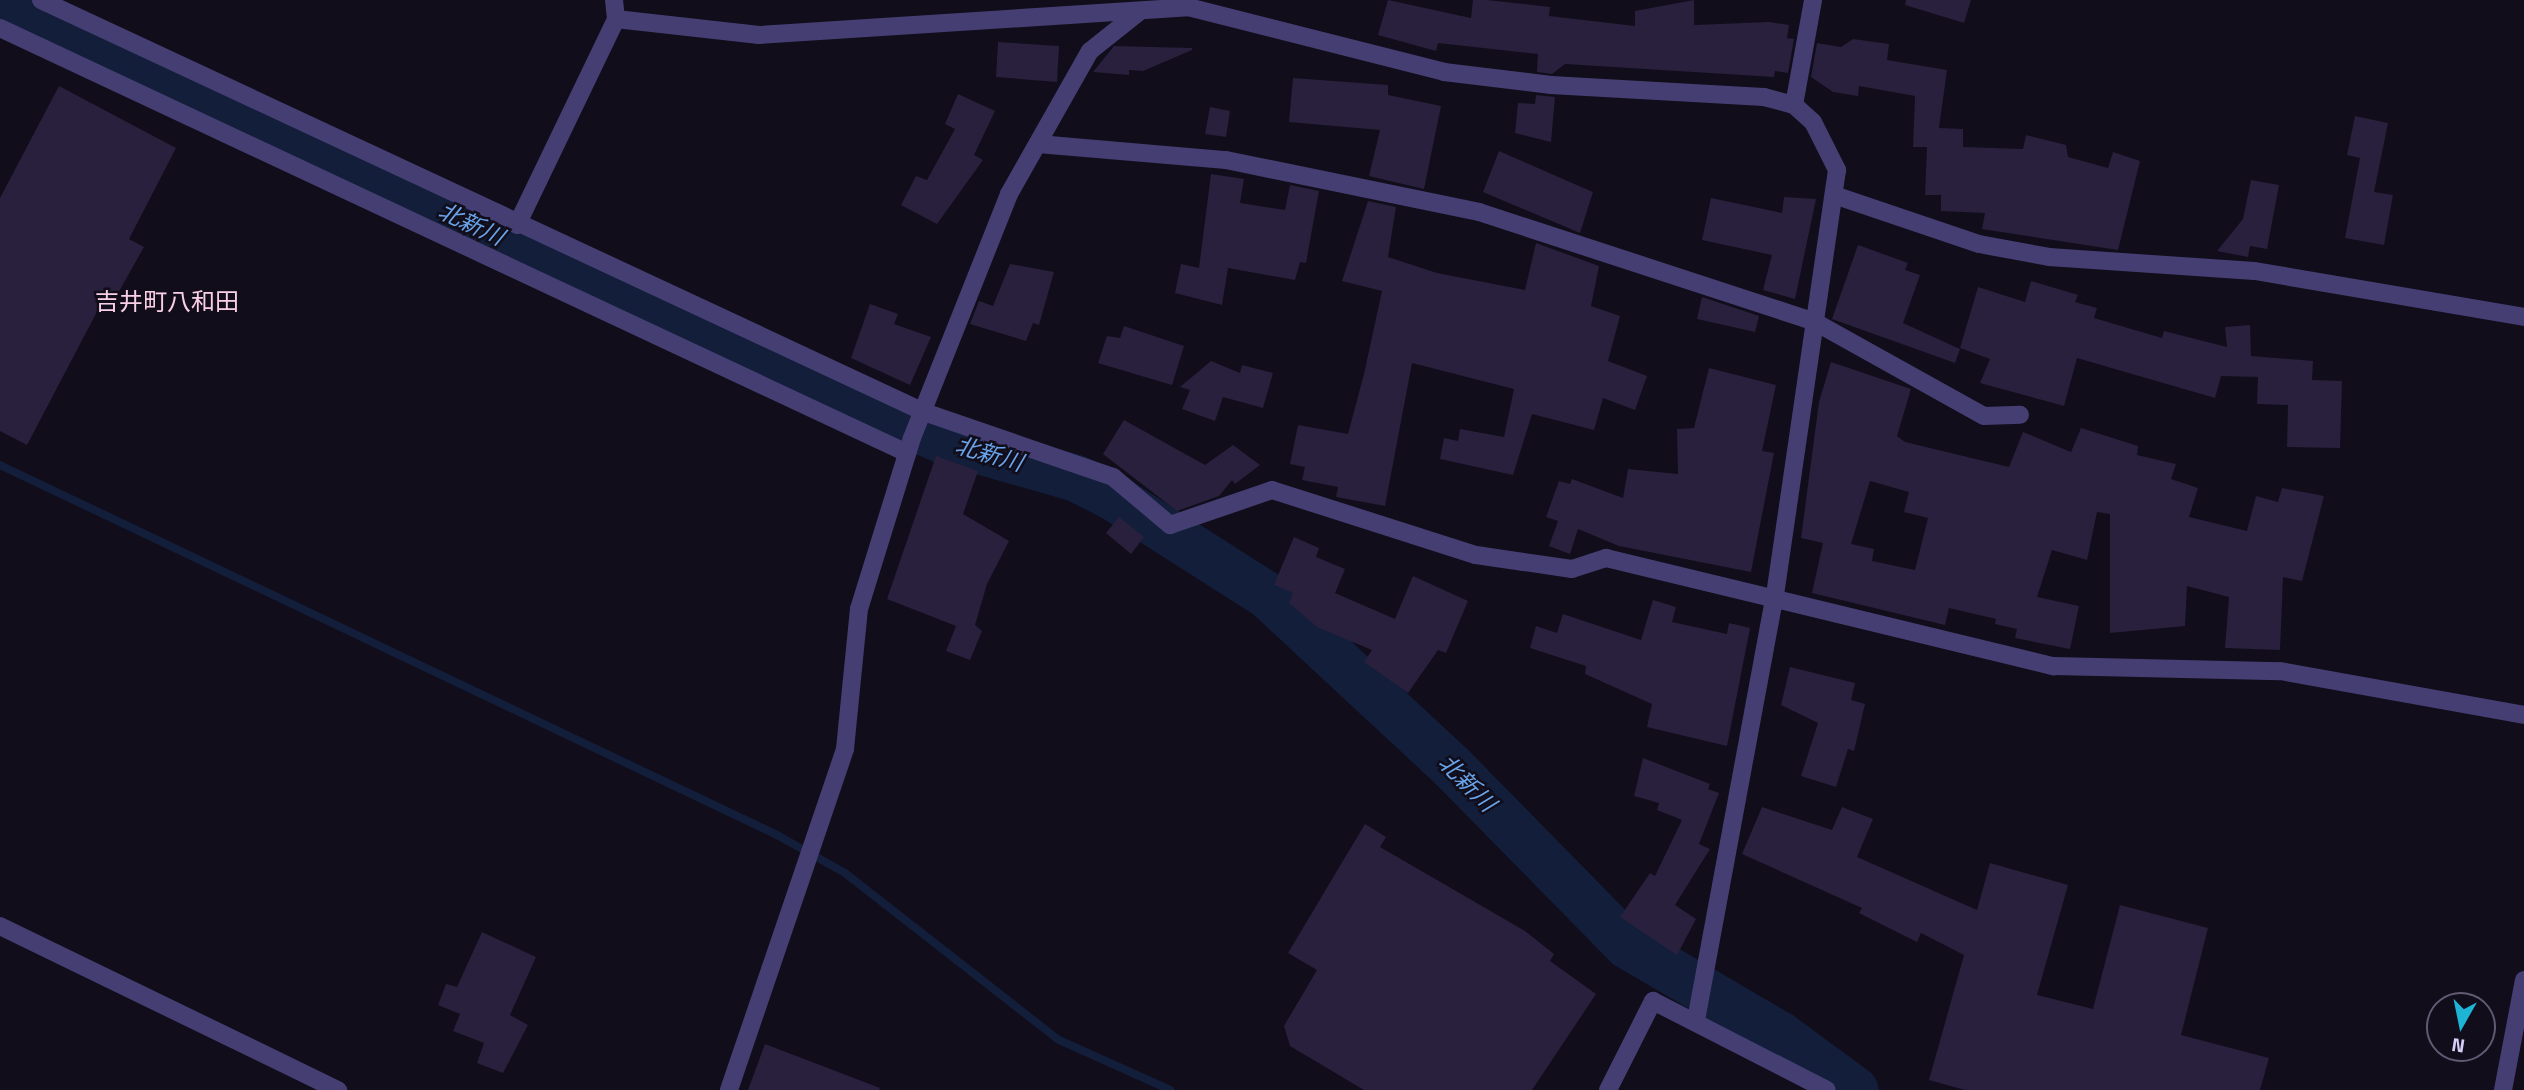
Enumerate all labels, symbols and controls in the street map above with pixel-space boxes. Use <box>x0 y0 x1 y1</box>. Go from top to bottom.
water label: 北新川 <box>434 197 508 251</box>
district label: 吉井町八和田 <box>95 288 239 316</box>
water label: 北新川 <box>952 431 1026 477</box>
water label: 北新川 <box>1433 749 1501 817</box>
north arrow <box>2426 992 2496 1062</box>
text: N <box>2449 1031 2467 1062</box>

